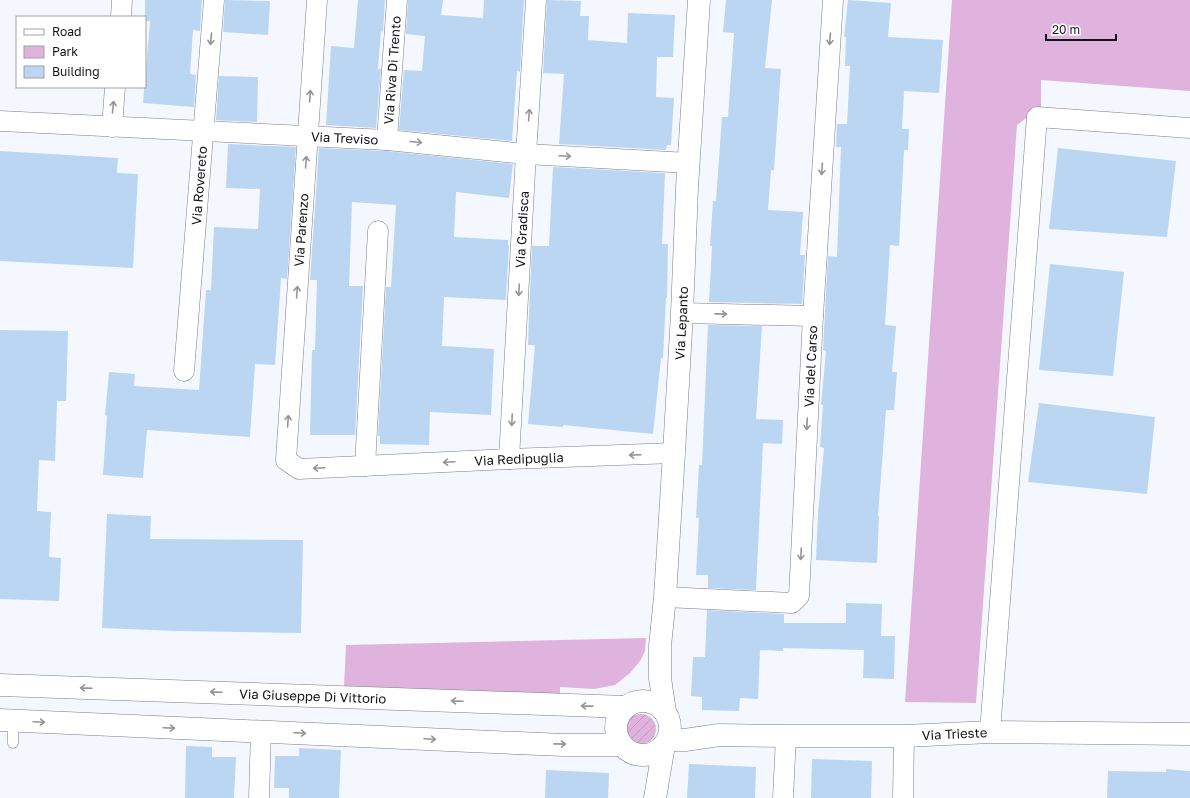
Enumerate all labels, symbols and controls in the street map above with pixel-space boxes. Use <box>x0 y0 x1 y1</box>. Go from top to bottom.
street label: Via Riva Di Trento <box>380 15 404 125</box>
legend <box>16 16 146 88</box>
scale bar <box>1046 16 1116 42</box>
text: 20 m <box>1052 22 1080 37</box>
text: Road <box>52 24 81 39</box>
one-way arrow <box>207 32 215 45</box>
one-way arrow <box>827 32 834 45</box>
text: Park <box>52 44 78 59</box>
text: Building <box>52 64 100 79</box>
one-way arrow <box>306 90 313 103</box>
one-way arrow <box>110 101 117 114</box>
one-way arrow <box>525 109 532 122</box>
street label: Via Treviso <box>311 128 379 148</box>
one-way arrow <box>409 139 422 146</box>
street label: Via Rovereto <box>188 145 210 226</box>
one-way arrow <box>558 152 571 159</box>
one-way arrow <box>302 156 309 169</box>
one-way arrow <box>818 162 826 175</box>
street label: Via Gradisca <box>512 190 532 268</box>
street label: Via Parenzo <box>290 193 312 267</box>
one-way arrow <box>515 283 522 296</box>
one-way arrow <box>294 286 301 299</box>
street label: Via Lepanto <box>671 286 691 360</box>
one-way arrow <box>714 310 727 318</box>
street label: Via del Carso <box>800 325 821 408</box>
one-way arrow <box>508 413 515 426</box>
one-way arrow <box>285 415 292 428</box>
one-way arrow <box>804 417 811 430</box>
street label: Via Redipuglia <box>474 449 564 469</box>
one-way arrow <box>629 451 642 458</box>
one-way arrow <box>443 458 456 466</box>
one-way arrow <box>313 464 326 472</box>
one-way arrow <box>797 547 805 560</box>
one-way arrow <box>80 684 93 692</box>
street label: Via Giuseppe Di Vittorio <box>239 685 387 707</box>
one-way arrow <box>210 688 223 696</box>
one-way arrow <box>451 698 464 705</box>
one-way arrow <box>581 702 594 710</box>
one-way arrow <box>32 718 45 726</box>
one-way arrow <box>162 724 175 731</box>
street label: Via Trieste <box>922 724 988 743</box>
one-way arrow <box>293 729 306 736</box>
one-way arrow <box>423 735 436 743</box>
one-way arrow <box>553 741 566 748</box>

